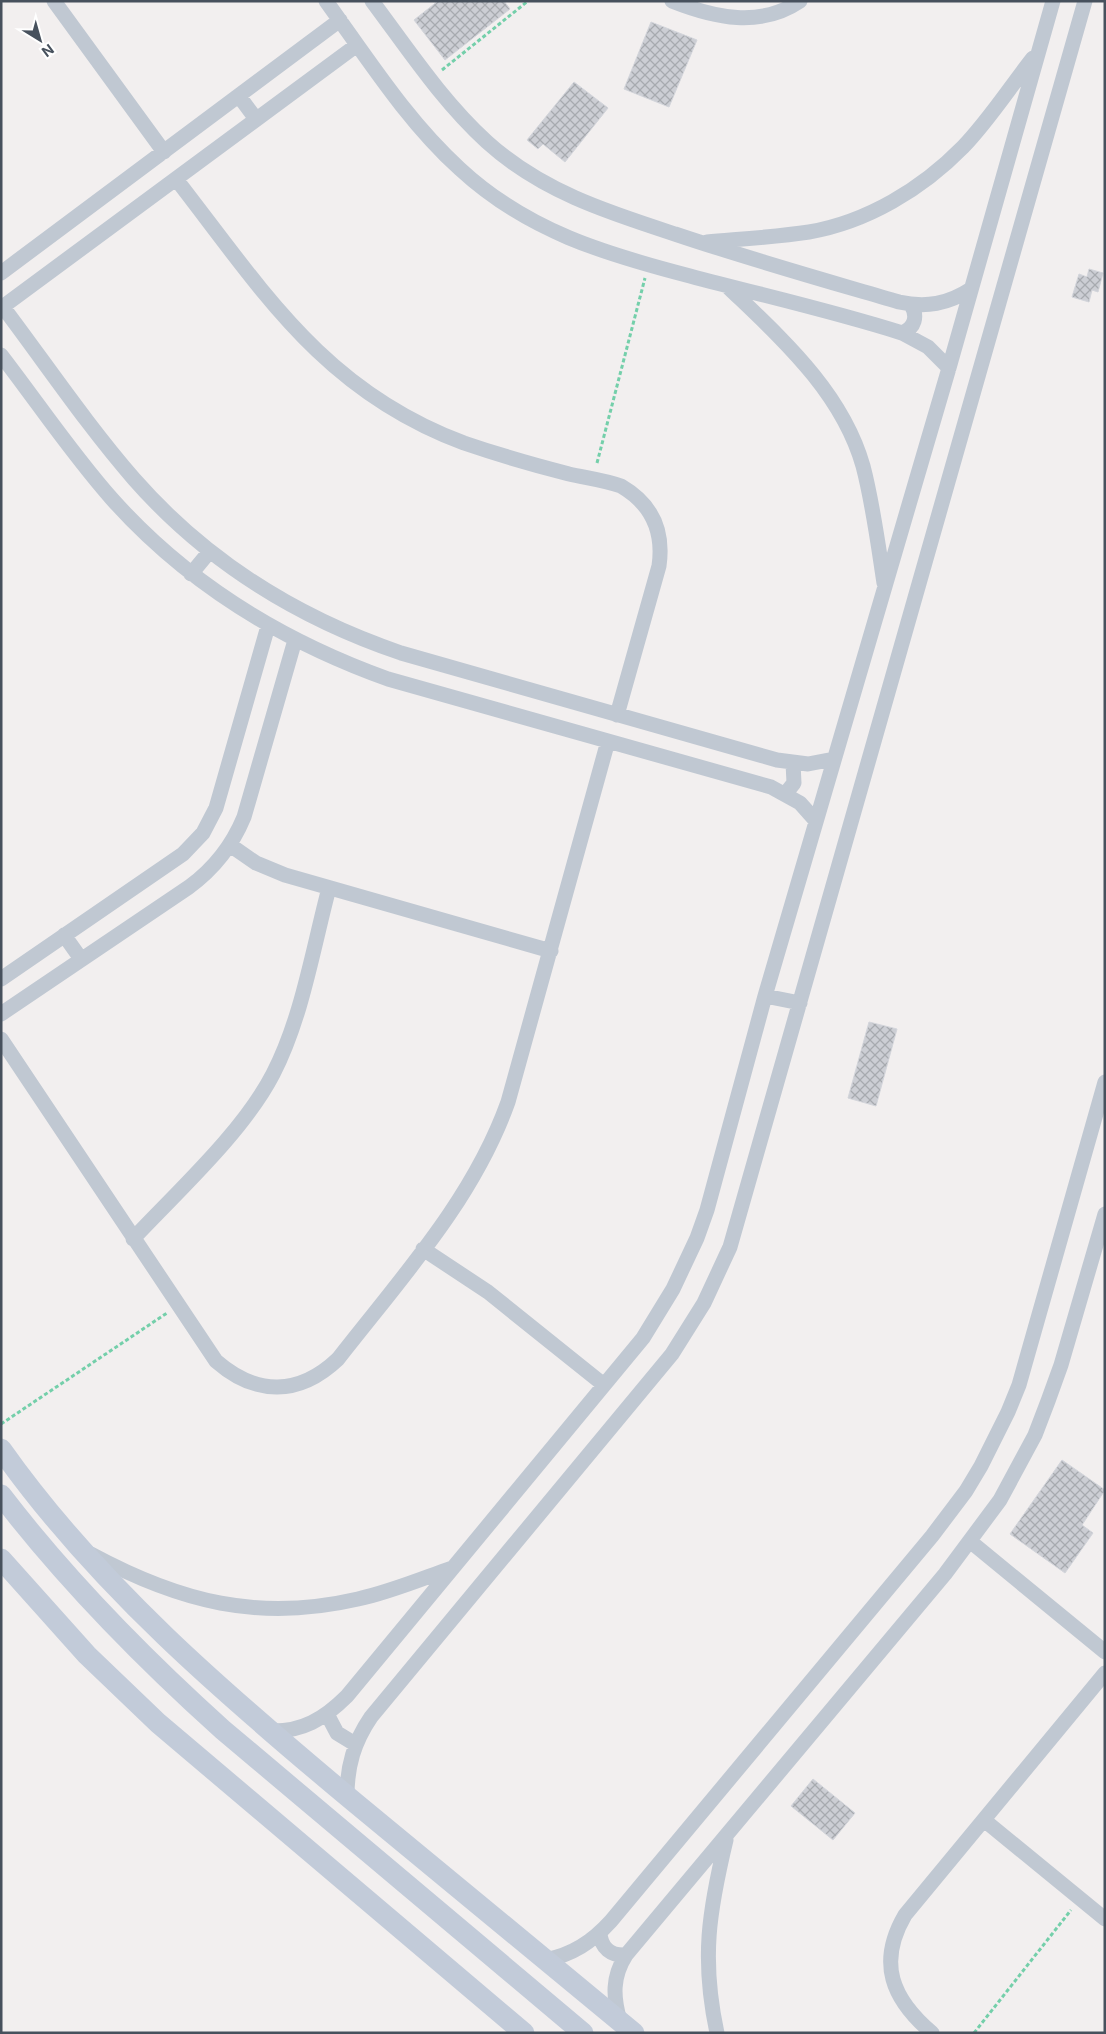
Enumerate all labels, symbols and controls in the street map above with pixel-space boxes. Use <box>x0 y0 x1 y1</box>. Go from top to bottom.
north arrow <box>15 15 65 65</box>
text: N <box>39 41 58 61</box>

